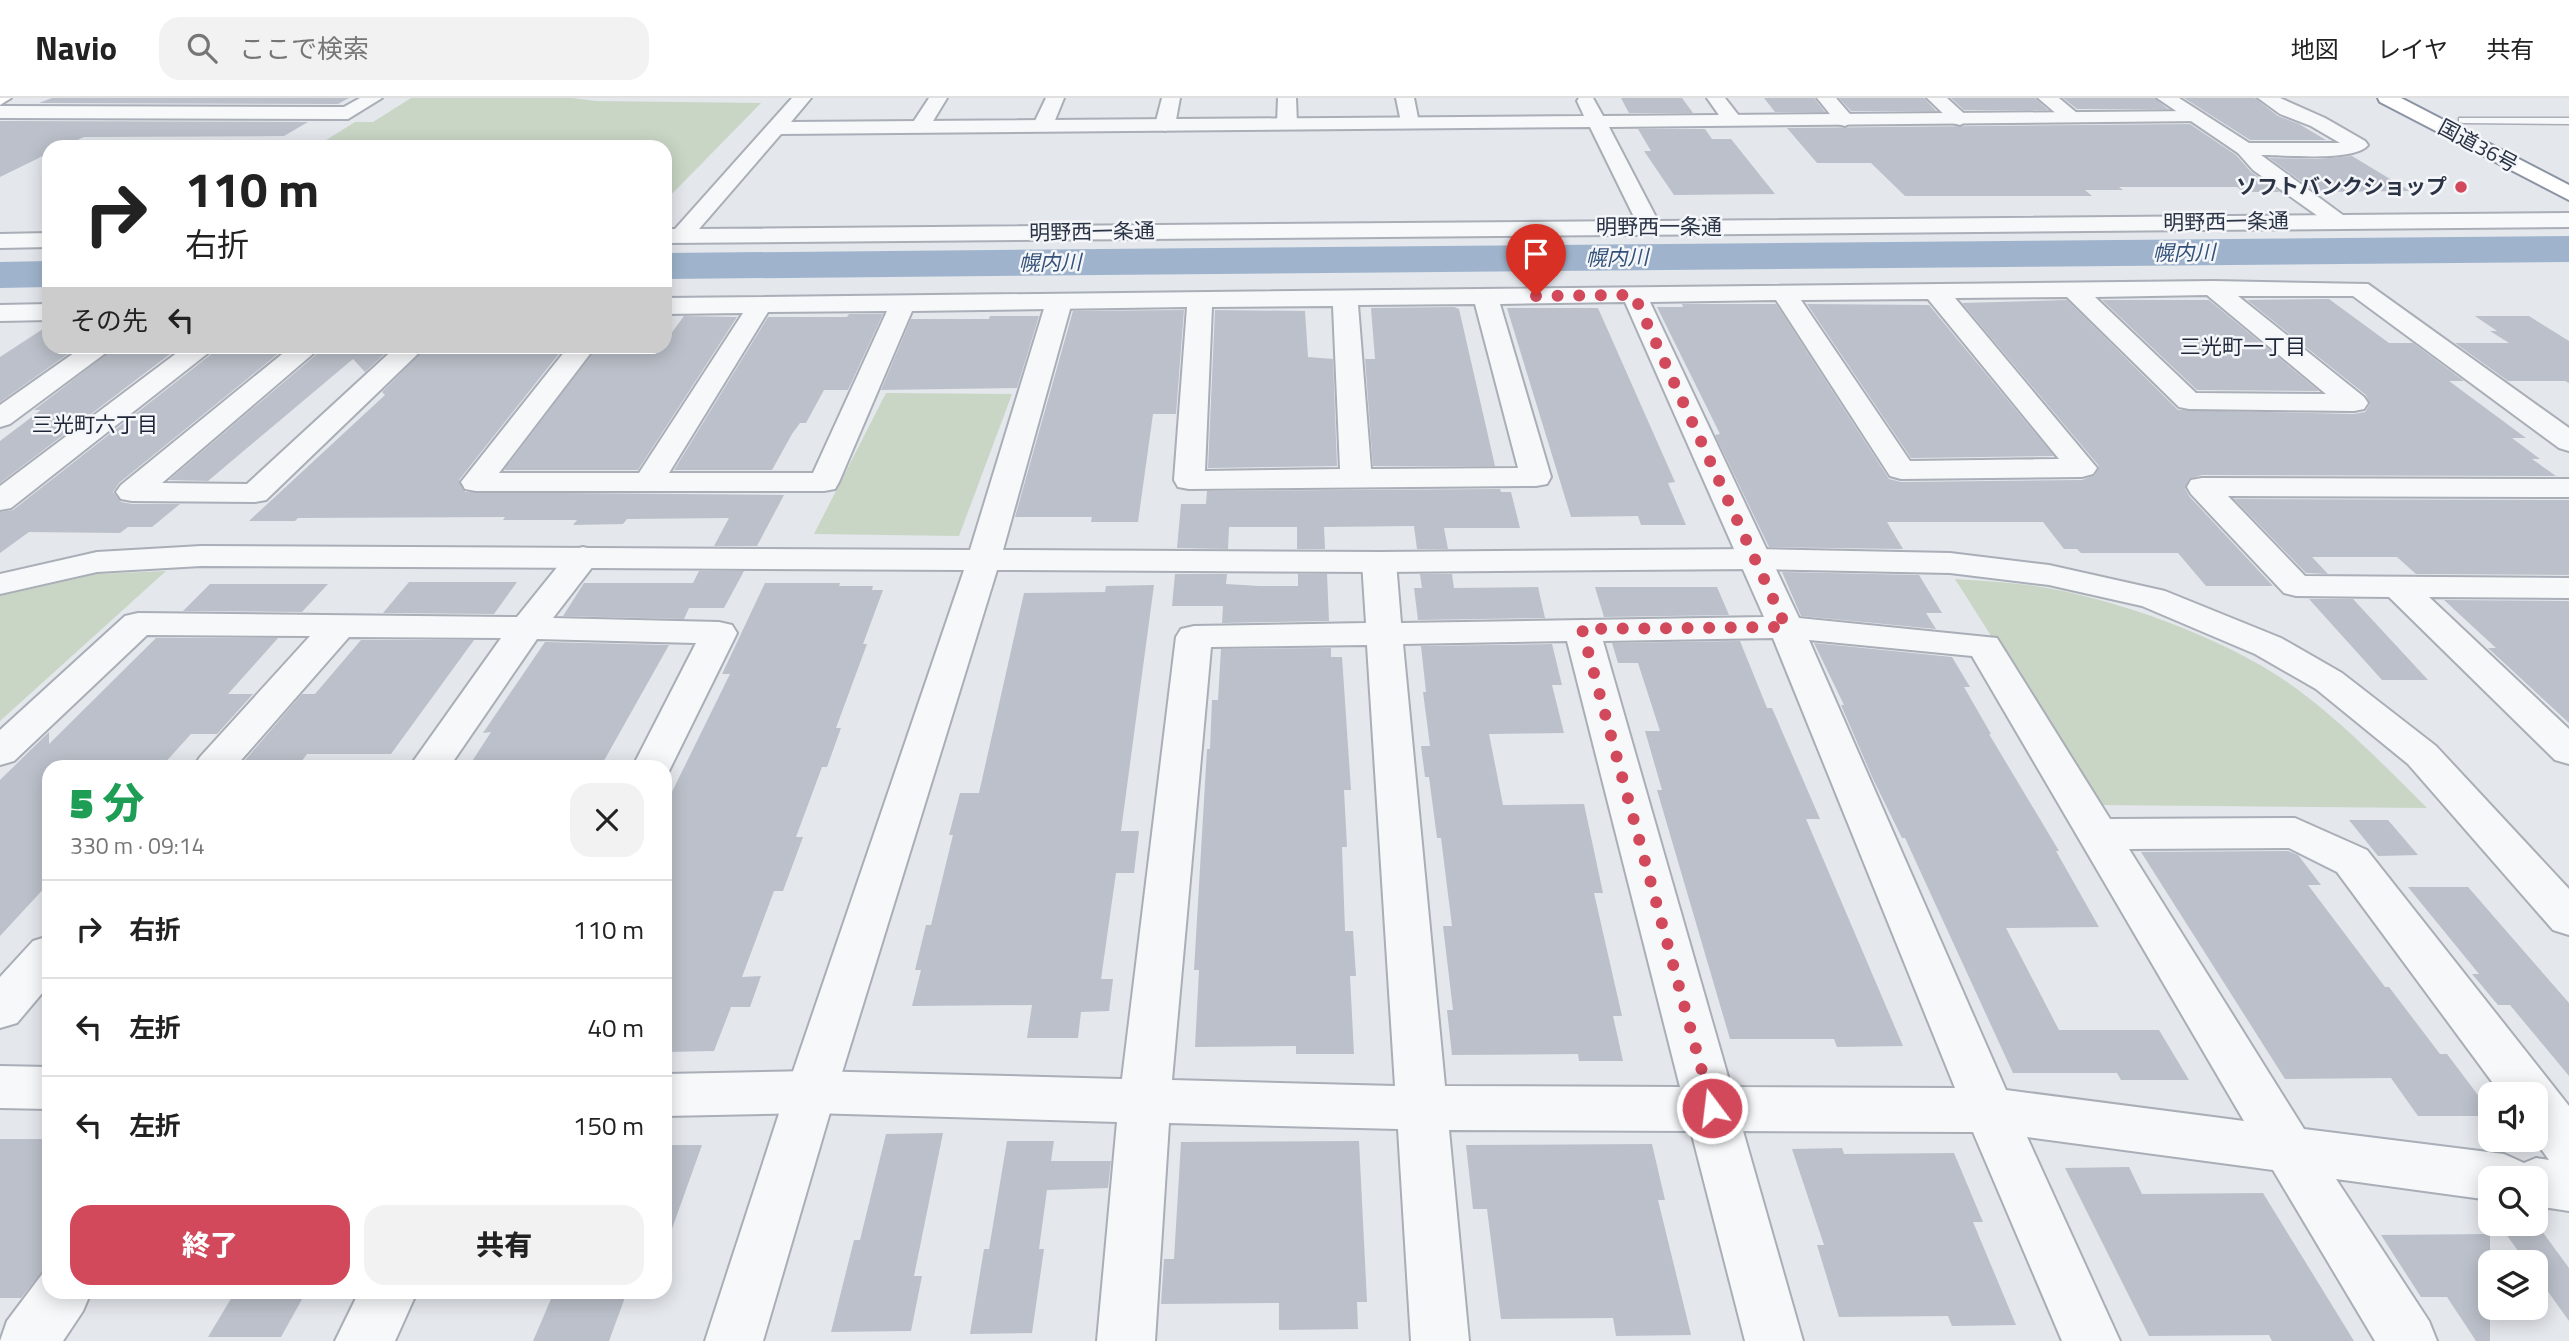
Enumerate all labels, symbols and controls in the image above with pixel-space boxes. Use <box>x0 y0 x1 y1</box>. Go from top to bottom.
search box <box>159 17 649 80</box>
text: Navio <box>35 23 117 73</box>
icon: search <box>183 29 221 67</box>
text: ここで検索 <box>239 29 369 68</box>
text: 地図 <box>2291 31 2339 67</box>
text: レイヤ <box>2377 31 2448 67</box>
text: 共有 <box>2486 31 2534 67</box>
street label: 国道36号 <box>2433 111 2524 180</box>
text: 110 m <box>185 151 319 226</box>
icon: right <box>70 168 161 259</box>
place label: ソフトバンクショップ <box>2236 170 2447 202</box>
marker: ソフトバンクショップ <box>2453 179 2469 195</box>
street label: 明野西一条通 <box>2163 204 2289 238</box>
street label: 明野西一条通 <box>1596 210 1722 242</box>
street label: 明野西一条通 <box>1029 214 1155 248</box>
text: 右折 <box>185 220 249 268</box>
pin <box>1506 224 1566 296</box>
icon: arrive <box>1517 235 1555 273</box>
water label: 幌内川 <box>2152 235 2218 269</box>
water label: 幌内川 <box>1585 240 1651 274</box>
water label: 幌内川 <box>1018 245 1084 279</box>
text: その先 <box>70 301 148 340</box>
icon: left <box>162 301 200 339</box>
district label: 三光町一丁目 <box>2180 330 2306 362</box>
district label: 三光町六丁目 <box>32 408 158 440</box>
text: 5 分 <box>70 770 144 834</box>
button: close <box>570 783 644 857</box>
text: 330 m · 09:14 <box>70 828 205 863</box>
icon: right <box>70 910 108 948</box>
text: 右折 <box>129 910 181 949</box>
text: 110 m <box>573 910 644 949</box>
icon: left <box>70 1008 108 1046</box>
text: 左折 <box>129 1008 181 1047</box>
text: 40 m <box>587 1008 644 1047</box>
position arrow <box>1675 1071 1749 1145</box>
map controls <box>2478 1082 2548 1320</box>
button: sound <box>2478 1082 2548 1152</box>
icon: left <box>70 1106 108 1144</box>
text: 左折 <box>129 1106 181 1145</box>
text: 150 m <box>573 1106 644 1145</box>
button: search <box>2478 1166 2548 1236</box>
button: 終了 <box>70 1205 350 1285</box>
button: 共有 <box>364 1205 644 1285</box>
button: layers <box>2478 1250 2548 1320</box>

